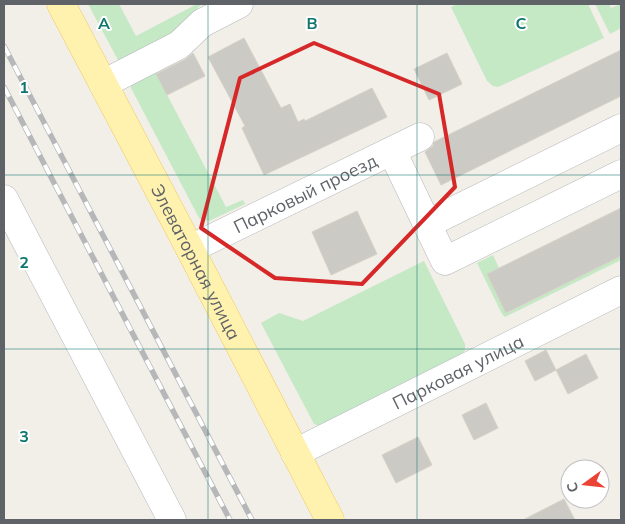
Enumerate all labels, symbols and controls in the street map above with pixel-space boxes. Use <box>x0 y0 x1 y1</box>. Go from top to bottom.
text: A <box>98 13 110 33</box>
text: B <box>306 13 318 33</box>
text: C <box>516 13 527 33</box>
text: 1 <box>19 77 29 97</box>
street label: Парковый проезд <box>229 148 381 238</box>
street label: Элеваторная улица <box>146 180 246 343</box>
text: 2 <box>19 252 29 272</box>
street label: Парковая улица <box>388 329 527 414</box>
text: 3 <box>19 426 29 446</box>
north arrow <box>560 459 610 509</box>
text: С <box>563 480 582 494</box>

